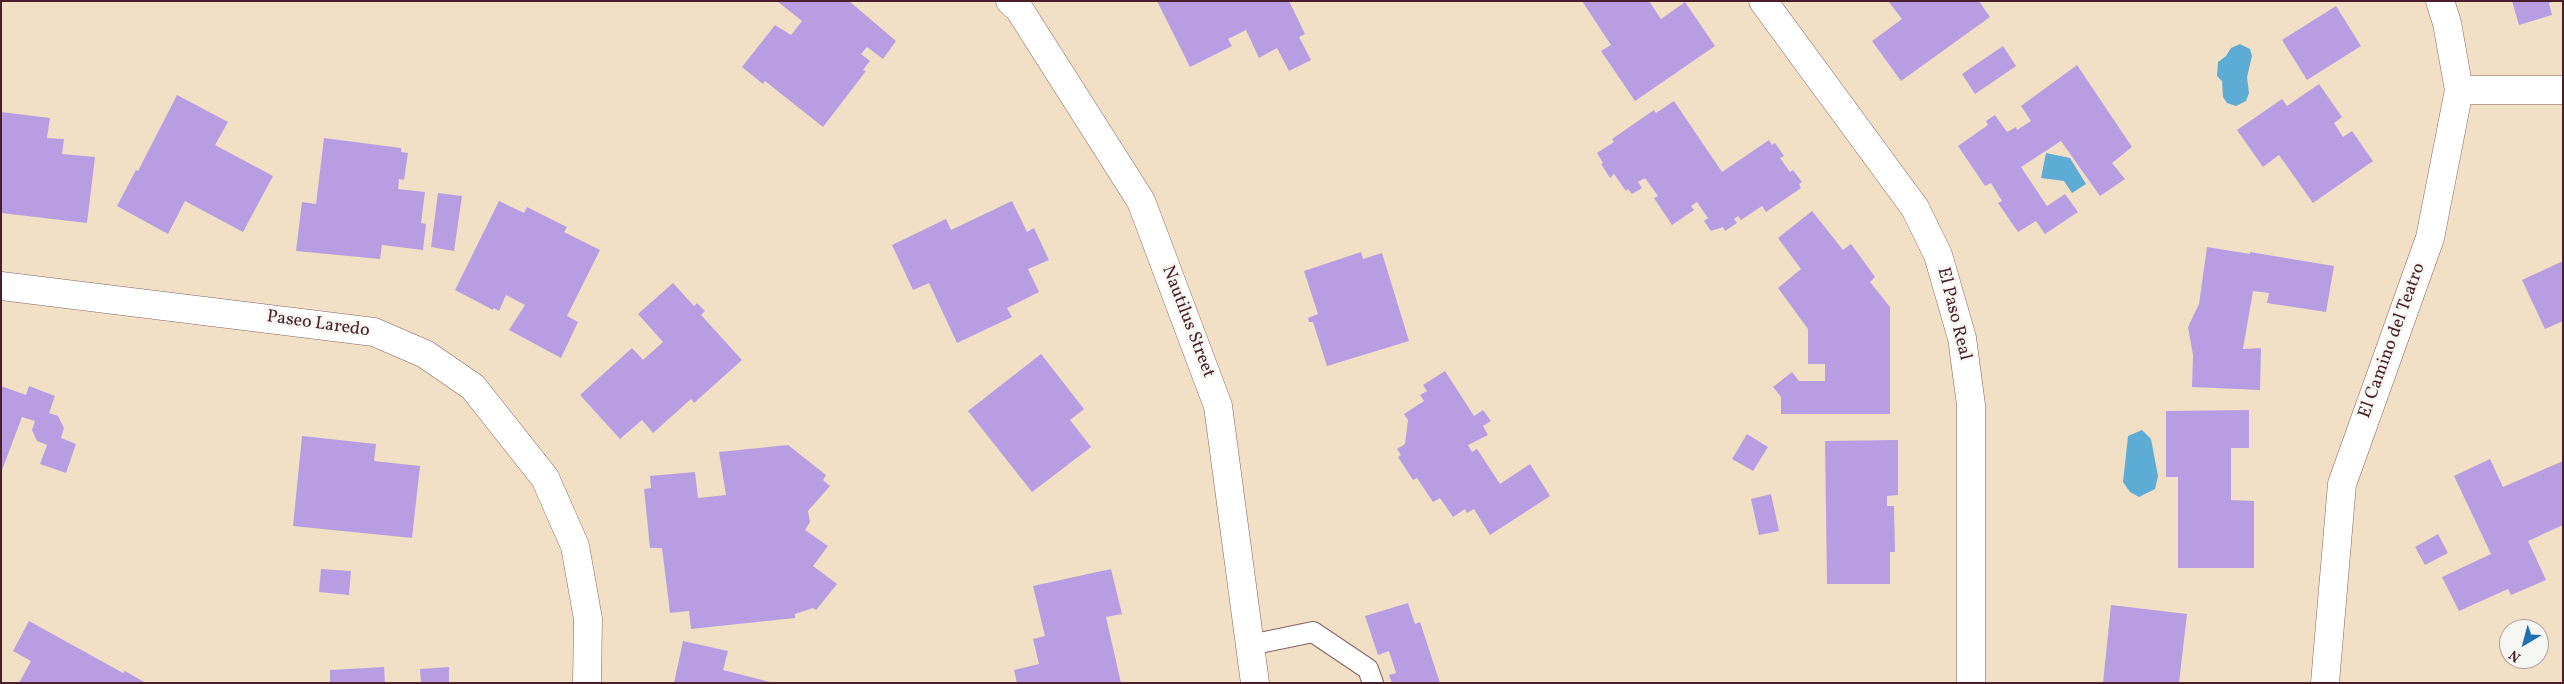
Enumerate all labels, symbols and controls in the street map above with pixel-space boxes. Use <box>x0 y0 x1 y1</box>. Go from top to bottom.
street label: El Camino del Teatro <box>2355 261 2431 421</box>
street label: Nautilus Street <box>1156 263 1218 381</box>
street label: El Paso Real <box>1931 265 1975 363</box>
street label: Paseo Laredo <box>265 307 371 343</box>
north arrow <box>2499 619 2549 669</box>
text: N <box>2506 645 2525 666</box>

